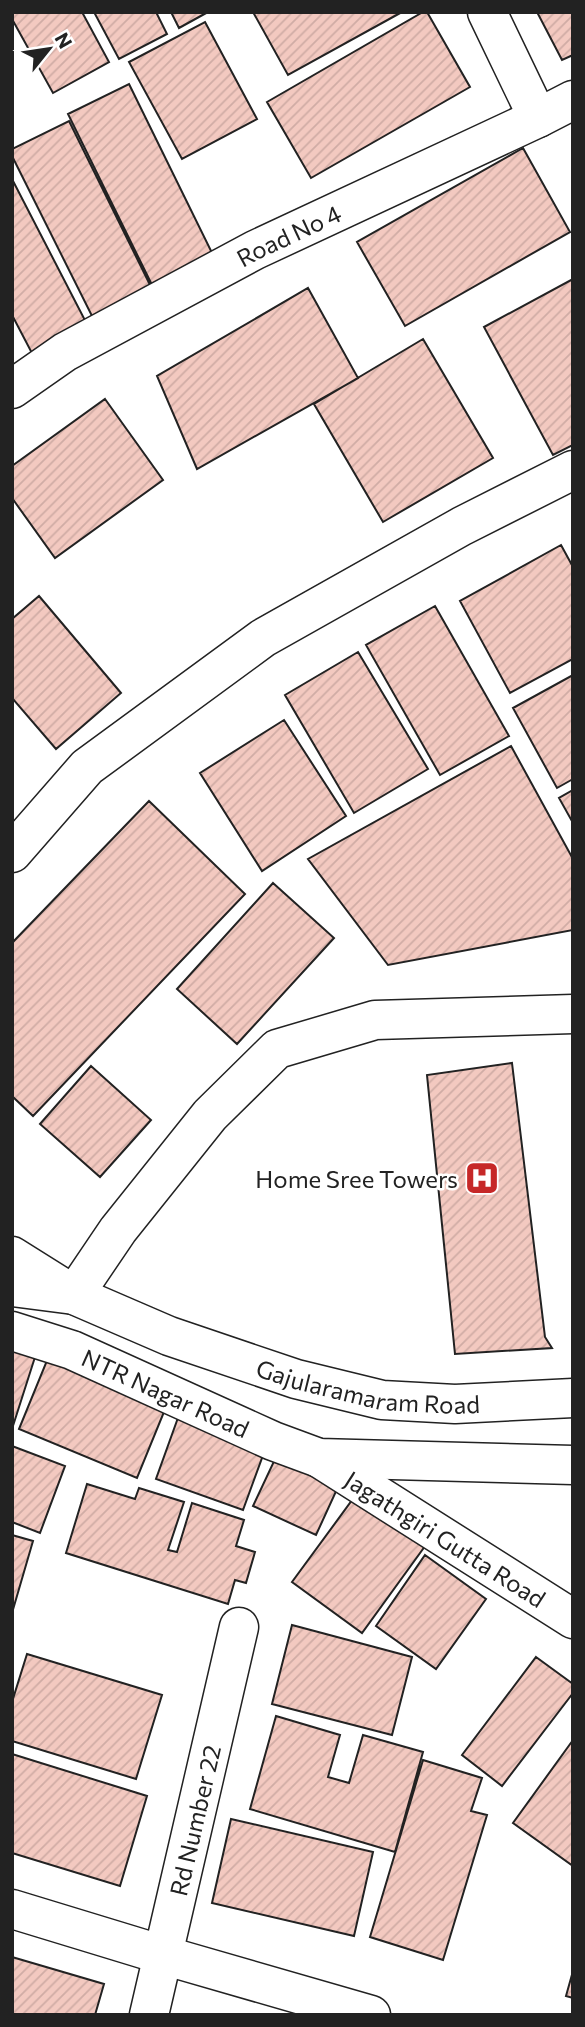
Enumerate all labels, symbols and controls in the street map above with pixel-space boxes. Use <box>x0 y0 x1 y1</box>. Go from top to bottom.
north arrow <box>14 14 84 84</box>
text: N <box>51 28 78 52</box>
street label: Road No 4 <box>231 198 345 272</box>
hospital icon: Home Sree Towers <box>463 1159 501 1197</box>
place label: Home Sree Towers <box>255 1164 458 1193</box>
street label: NTR Nagar Road <box>78 1342 254 1443</box>
street label: Gajularamaram Road <box>253 1352 481 1419</box>
street label: Jagathgiri Gutta Road <box>340 1464 551 1613</box>
street label: Rd Number 22 <box>163 1742 226 1898</box>

